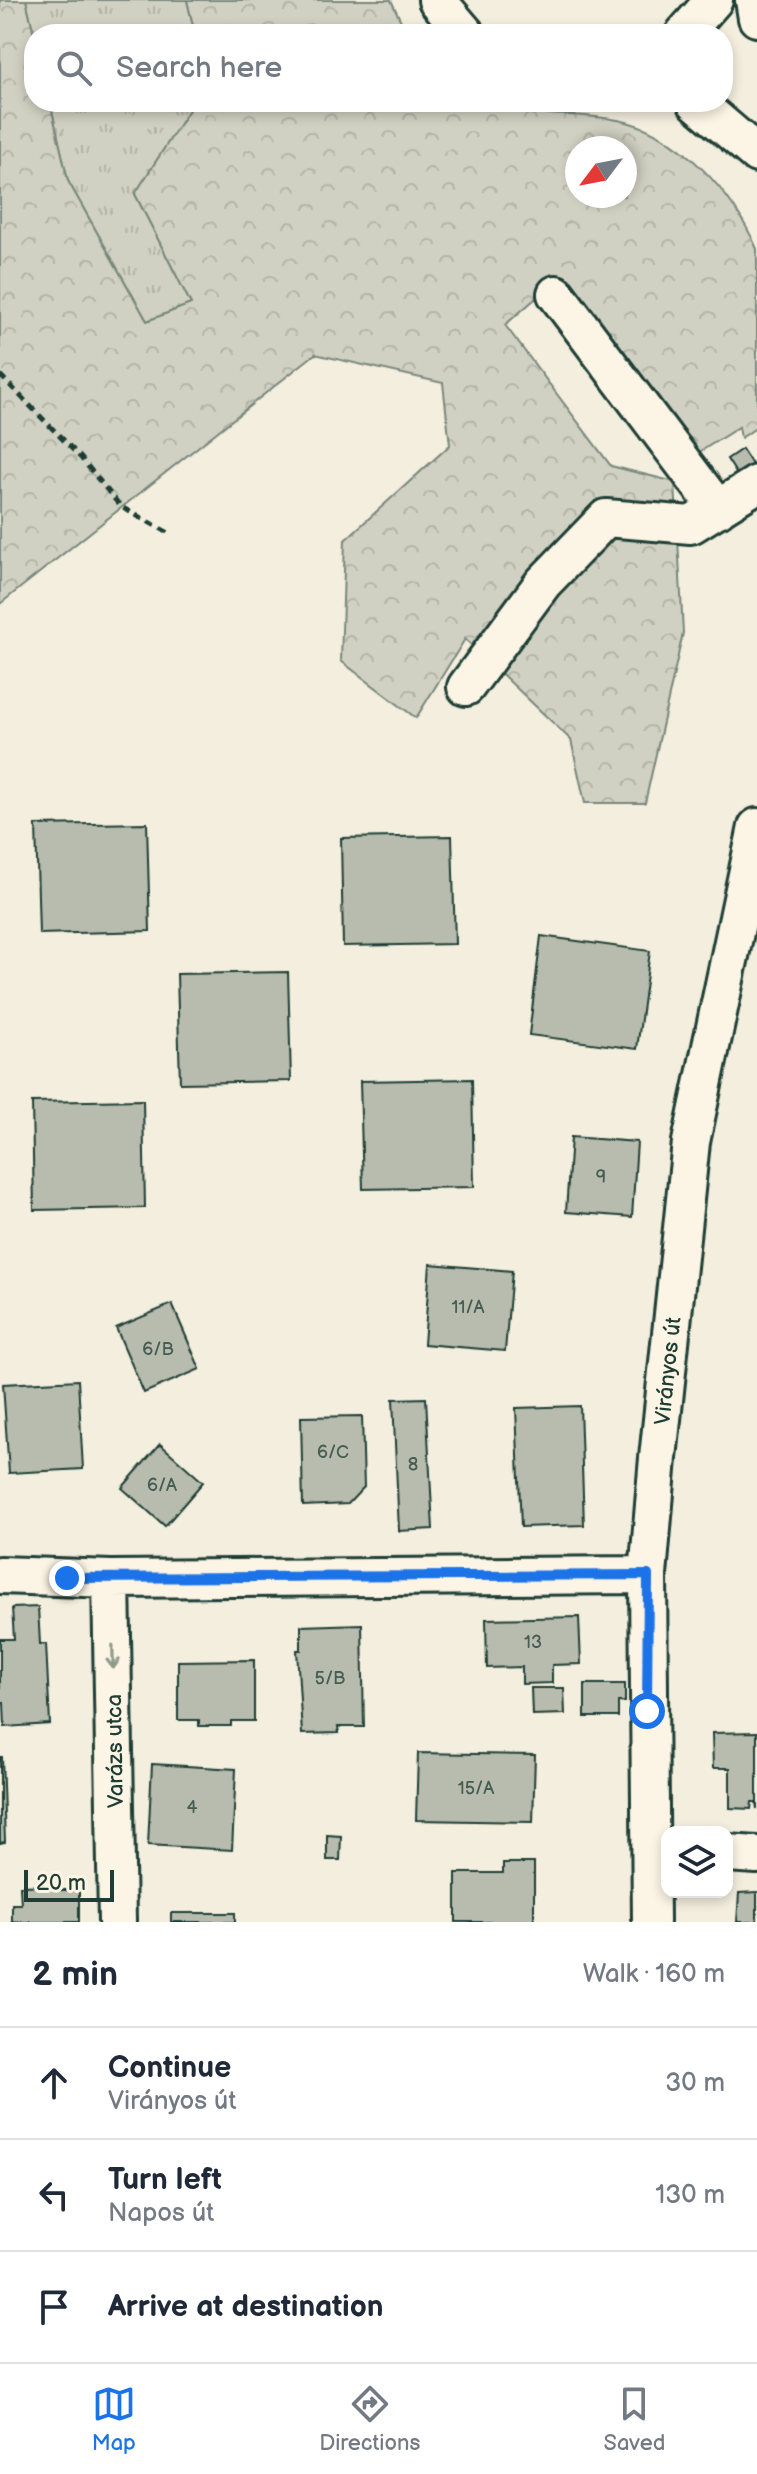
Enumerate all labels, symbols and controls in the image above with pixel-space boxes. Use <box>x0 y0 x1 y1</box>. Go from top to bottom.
search box <box>24 24 733 112</box>
icon: search <box>52 46 96 90</box>
text: Search here <box>116 50 282 86</box>
north arrow <box>565 136 637 208</box>
house number: 9 <box>596 1167 606 1188</box>
house number: 11/A <box>451 1297 485 1318</box>
street label: Virányos út <box>649 1315 688 1427</box>
house number: 6/B <box>142 1339 174 1360</box>
house number: 6/C <box>317 1442 349 1463</box>
house number: 8 <box>408 1454 418 1475</box>
house number: 6/A <box>147 1475 177 1496</box>
route end <box>49 1560 85 1596</box>
house number: 13 <box>524 1632 542 1653</box>
one-way arrow <box>105 1643 120 1670</box>
house number: 5/B <box>315 1668 345 1689</box>
route start <box>629 1693 665 1729</box>
street label: Varázs utca <box>101 1694 130 1808</box>
house number: 15/A <box>458 1778 494 1799</box>
house number: 4 <box>187 1797 198 1818</box>
map controls <box>661 1826 733 1898</box>
button: layers <box>661 1826 733 1898</box>
scale bar <box>24 1866 114 1902</box>
text: 20 m <box>36 1870 86 1897</box>
text: 2 min <box>32 1954 118 1995</box>
text: Walk · 160 m <box>583 1959 725 1990</box>
text: Continue <box>108 2050 231 2086</box>
icon: ahead <box>32 2061 76 2105</box>
text: 30 m <box>665 2068 725 2099</box>
text: Virányos út <box>108 2086 236 2117</box>
text: Turn left <box>108 2162 222 2198</box>
icon: left <box>32 2173 76 2217</box>
text: 130 m <box>655 2180 725 2211</box>
text: Napos út <box>108 2198 214 2229</box>
icon: arrive <box>32 2285 76 2329</box>
text: Arrive at destination <box>108 2289 384 2325</box>
tab: Map <box>92 2382 136 2457</box>
tab: Directions <box>319 2382 420 2457</box>
tab: Saved <box>604 2382 665 2457</box>

